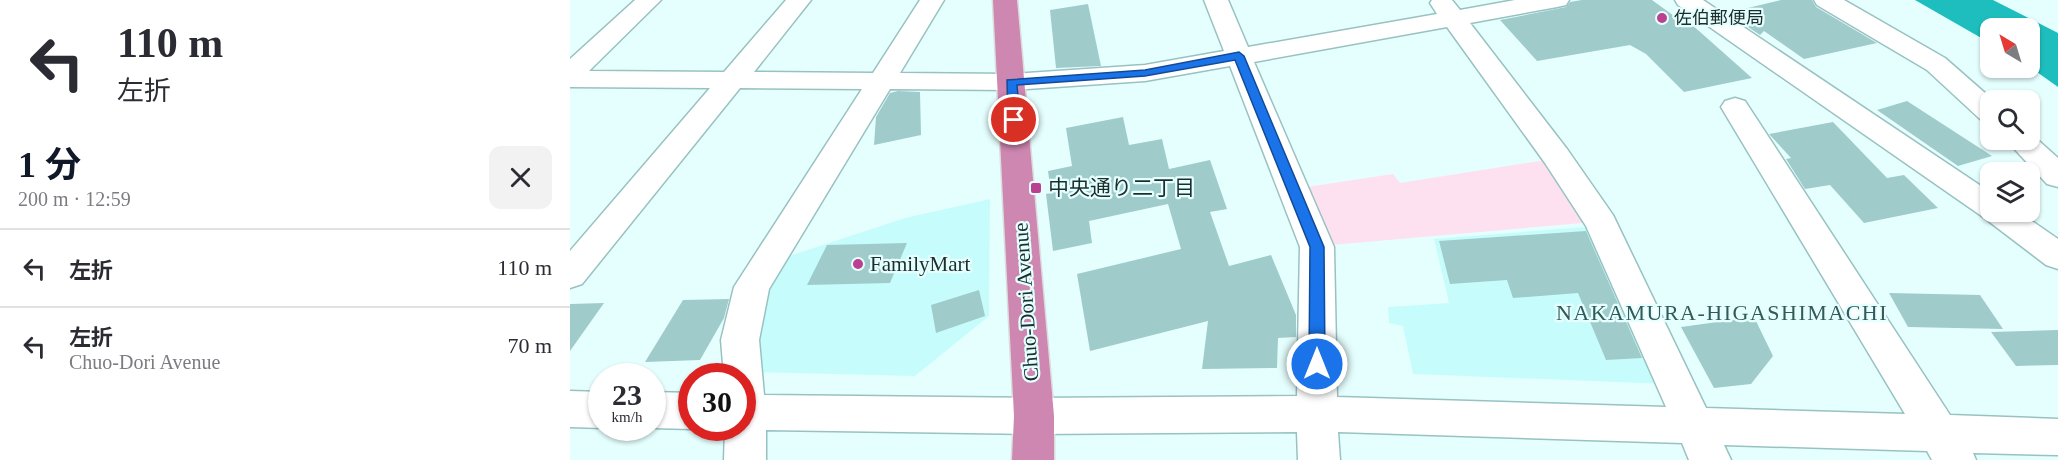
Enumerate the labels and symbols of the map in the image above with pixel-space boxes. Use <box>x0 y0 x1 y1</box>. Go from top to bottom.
place label: 佐伯郵便局 <box>1674 8 1764 28</box>
marker: 佐伯郵便局 <box>1655 11 1669 25</box>
north arrow <box>1980 18 2040 78</box>
pin <box>988 94 1039 145</box>
place label: 中央通り二丁目 <box>1048 176 1195 200</box>
marker: 中央通り二丁目 <box>1029 181 1043 195</box>
street label: Chuo-Dori Avenue <box>1008 222 1044 382</box>
place label: FamilyMart <box>870 252 970 276</box>
marker: FamilyMart <box>851 257 865 271</box>
district label: NAKAMURA-HIGASHIMACHI <box>1556 300 1888 325</box>
position arrow <box>1285 332 1349 396</box>
speed limit sign: 30 <box>678 363 756 441</box>

